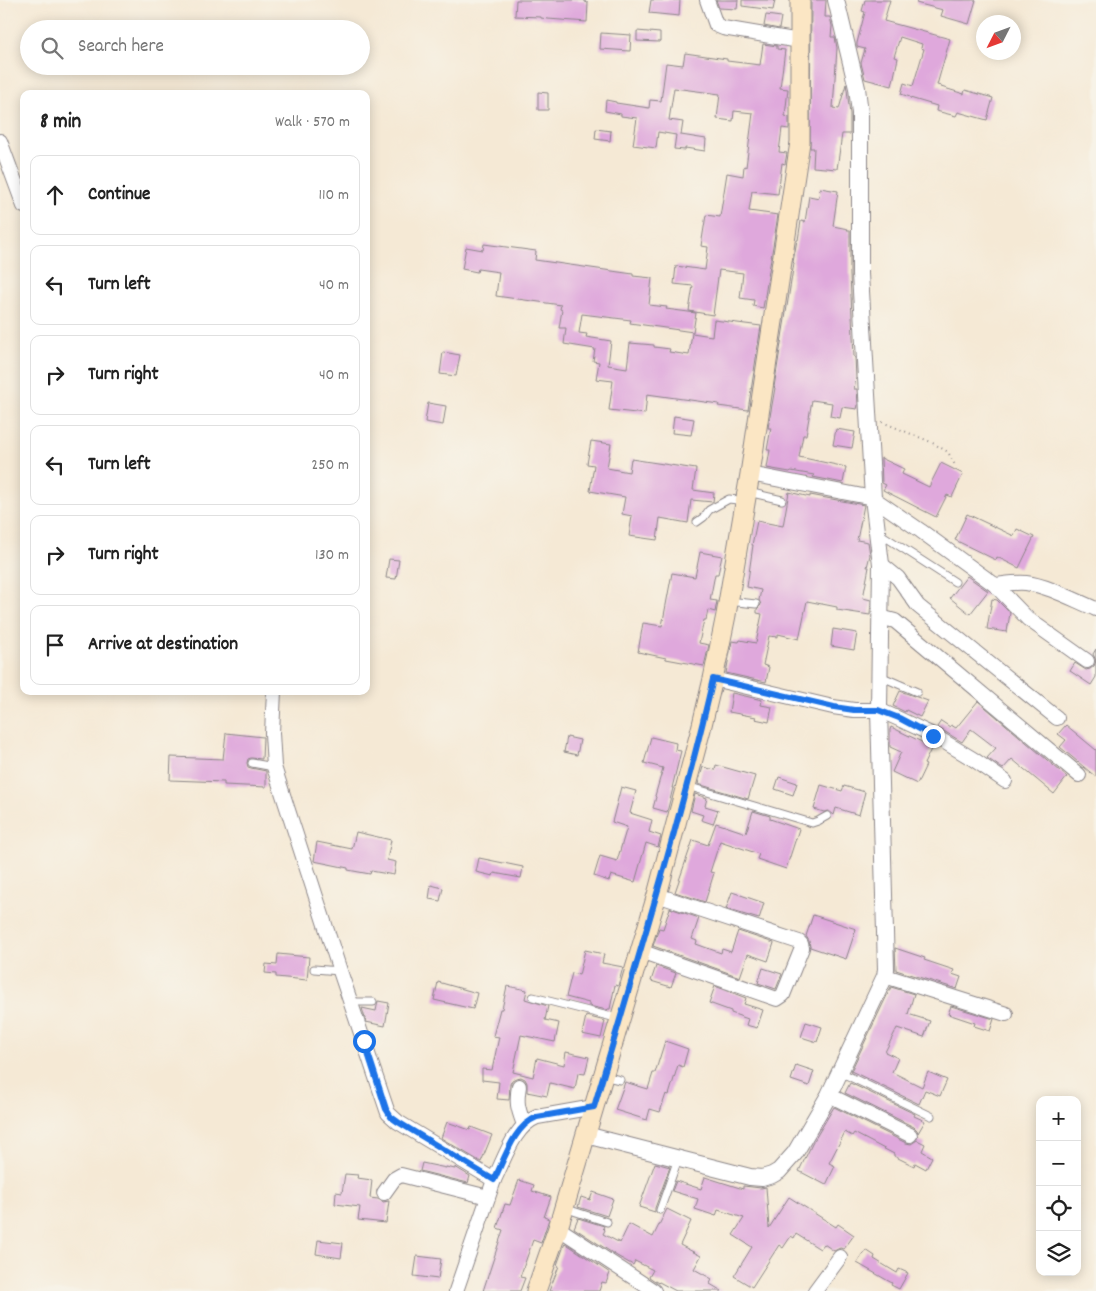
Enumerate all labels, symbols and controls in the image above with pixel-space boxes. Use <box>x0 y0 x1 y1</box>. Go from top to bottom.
north arrow <box>976 15 1021 60</box>
search box <box>20 20 370 75</box>
icon: search <box>38 34 66 62</box>
text: Search here <box>78 34 164 61</box>
text: 8 min <box>40 108 81 138</box>
text: Walk · 570 m <box>275 111 350 134</box>
icon: ahead <box>41 181 69 209</box>
text: Continue <box>88 182 150 209</box>
text: 110 m <box>319 184 349 207</box>
icon: left <box>41 271 69 299</box>
text: Turn left <box>88 272 151 299</box>
text: 40 m <box>319 274 349 297</box>
icon: right <box>41 361 69 389</box>
text: Turn right <box>88 362 159 389</box>
text: 40 m <box>319 364 349 387</box>
icon: left <box>41 451 69 479</box>
text: Turn left <box>88 452 151 479</box>
text: 250 m <box>311 454 349 477</box>
icon: right <box>41 541 69 569</box>
text: Turn right <box>88 542 159 569</box>
text: 130 m <box>315 544 349 567</box>
icon: arrive <box>41 631 69 659</box>
text: Arrive at destination <box>88 632 238 659</box>
route end <box>922 725 945 748</box>
route start <box>353 1030 376 1053</box>
map controls <box>1036 1096 1081 1276</box>
button: + <box>1036 1096 1081 1141</box>
button: − <box>1036 1141 1081 1186</box>
button: locate <box>1036 1186 1081 1231</box>
button: layers <box>1036 1231 1081 1276</box>

